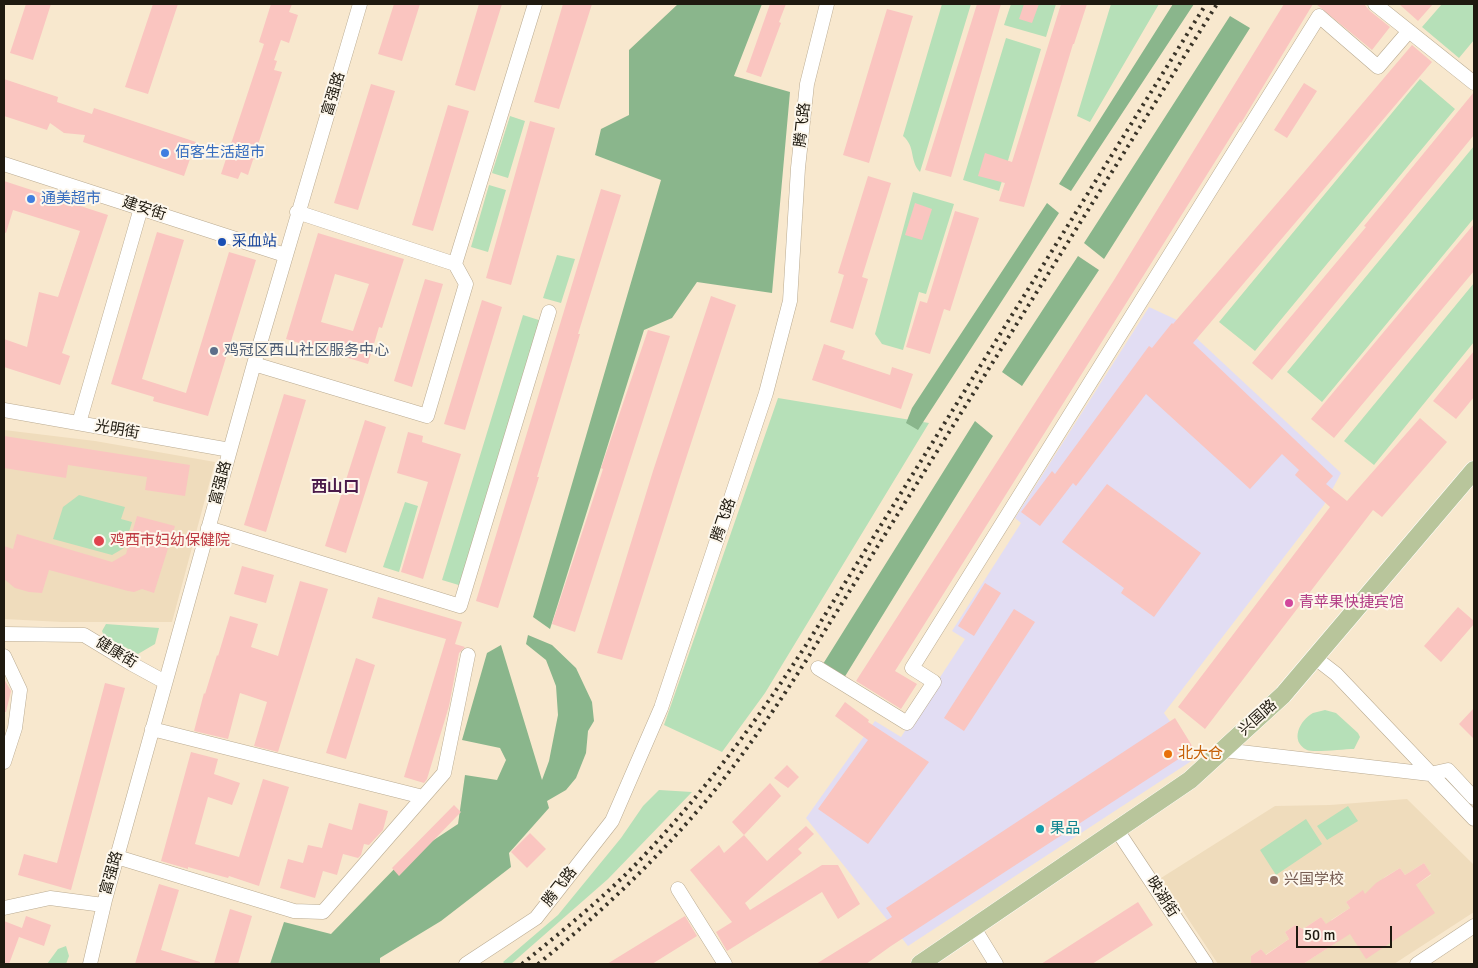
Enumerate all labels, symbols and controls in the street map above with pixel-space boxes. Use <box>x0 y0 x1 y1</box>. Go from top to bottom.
street label: 富强路 <box>319 70 349 118</box>
street label: 腾飞路 <box>792 102 814 148</box>
place label: 佰客生活超市 <box>175 144 265 162</box>
marker: 佰客生活超市 <box>159 147 171 159</box>
place label: 通美超市 <box>41 190 101 208</box>
marker: 通美超市 <box>25 193 37 205</box>
street label: 建安街 <box>120 193 168 225</box>
place label: 采血站 <box>232 233 277 251</box>
marker: 采血站 <box>216 236 228 248</box>
place label: 鸡冠区西山社区服务中心 <box>224 342 389 360</box>
marker: 鸡冠区西山社区服务中心 <box>208 345 220 357</box>
street label: 光明街 <box>93 417 141 443</box>
street label: 富强路 <box>206 459 236 507</box>
district label: 西山口 <box>311 478 359 498</box>
street label: 腾飞路 <box>708 496 740 544</box>
place label: 鸡西市妇幼保健院 <box>110 532 230 550</box>
marker: 鸡西市妇幼保健院 <box>92 534 106 548</box>
place label: 青苹果快捷宾馆 <box>1299 594 1404 612</box>
marker: 青苹果快捷宾馆 <box>1283 597 1295 609</box>
street label: 健康街 <box>92 634 140 672</box>
street label: 兴国路 <box>1235 696 1281 740</box>
place label: 北大仓 <box>1178 745 1223 763</box>
marker: 北大仓 <box>1162 748 1174 760</box>
place label: 果品 <box>1050 820 1080 838</box>
marker: 果品 <box>1034 823 1046 835</box>
street label: 富强路 <box>97 849 127 897</box>
street label: 腾飞路 <box>539 864 581 910</box>
place label: 兴国学校 <box>1284 871 1344 889</box>
street label: 映湖街 <box>1142 873 1182 921</box>
marker: 兴国学校 <box>1268 874 1280 886</box>
scale bar <box>1298 916 1394 948</box>
text: 50 m <box>1304 926 1335 944</box>

